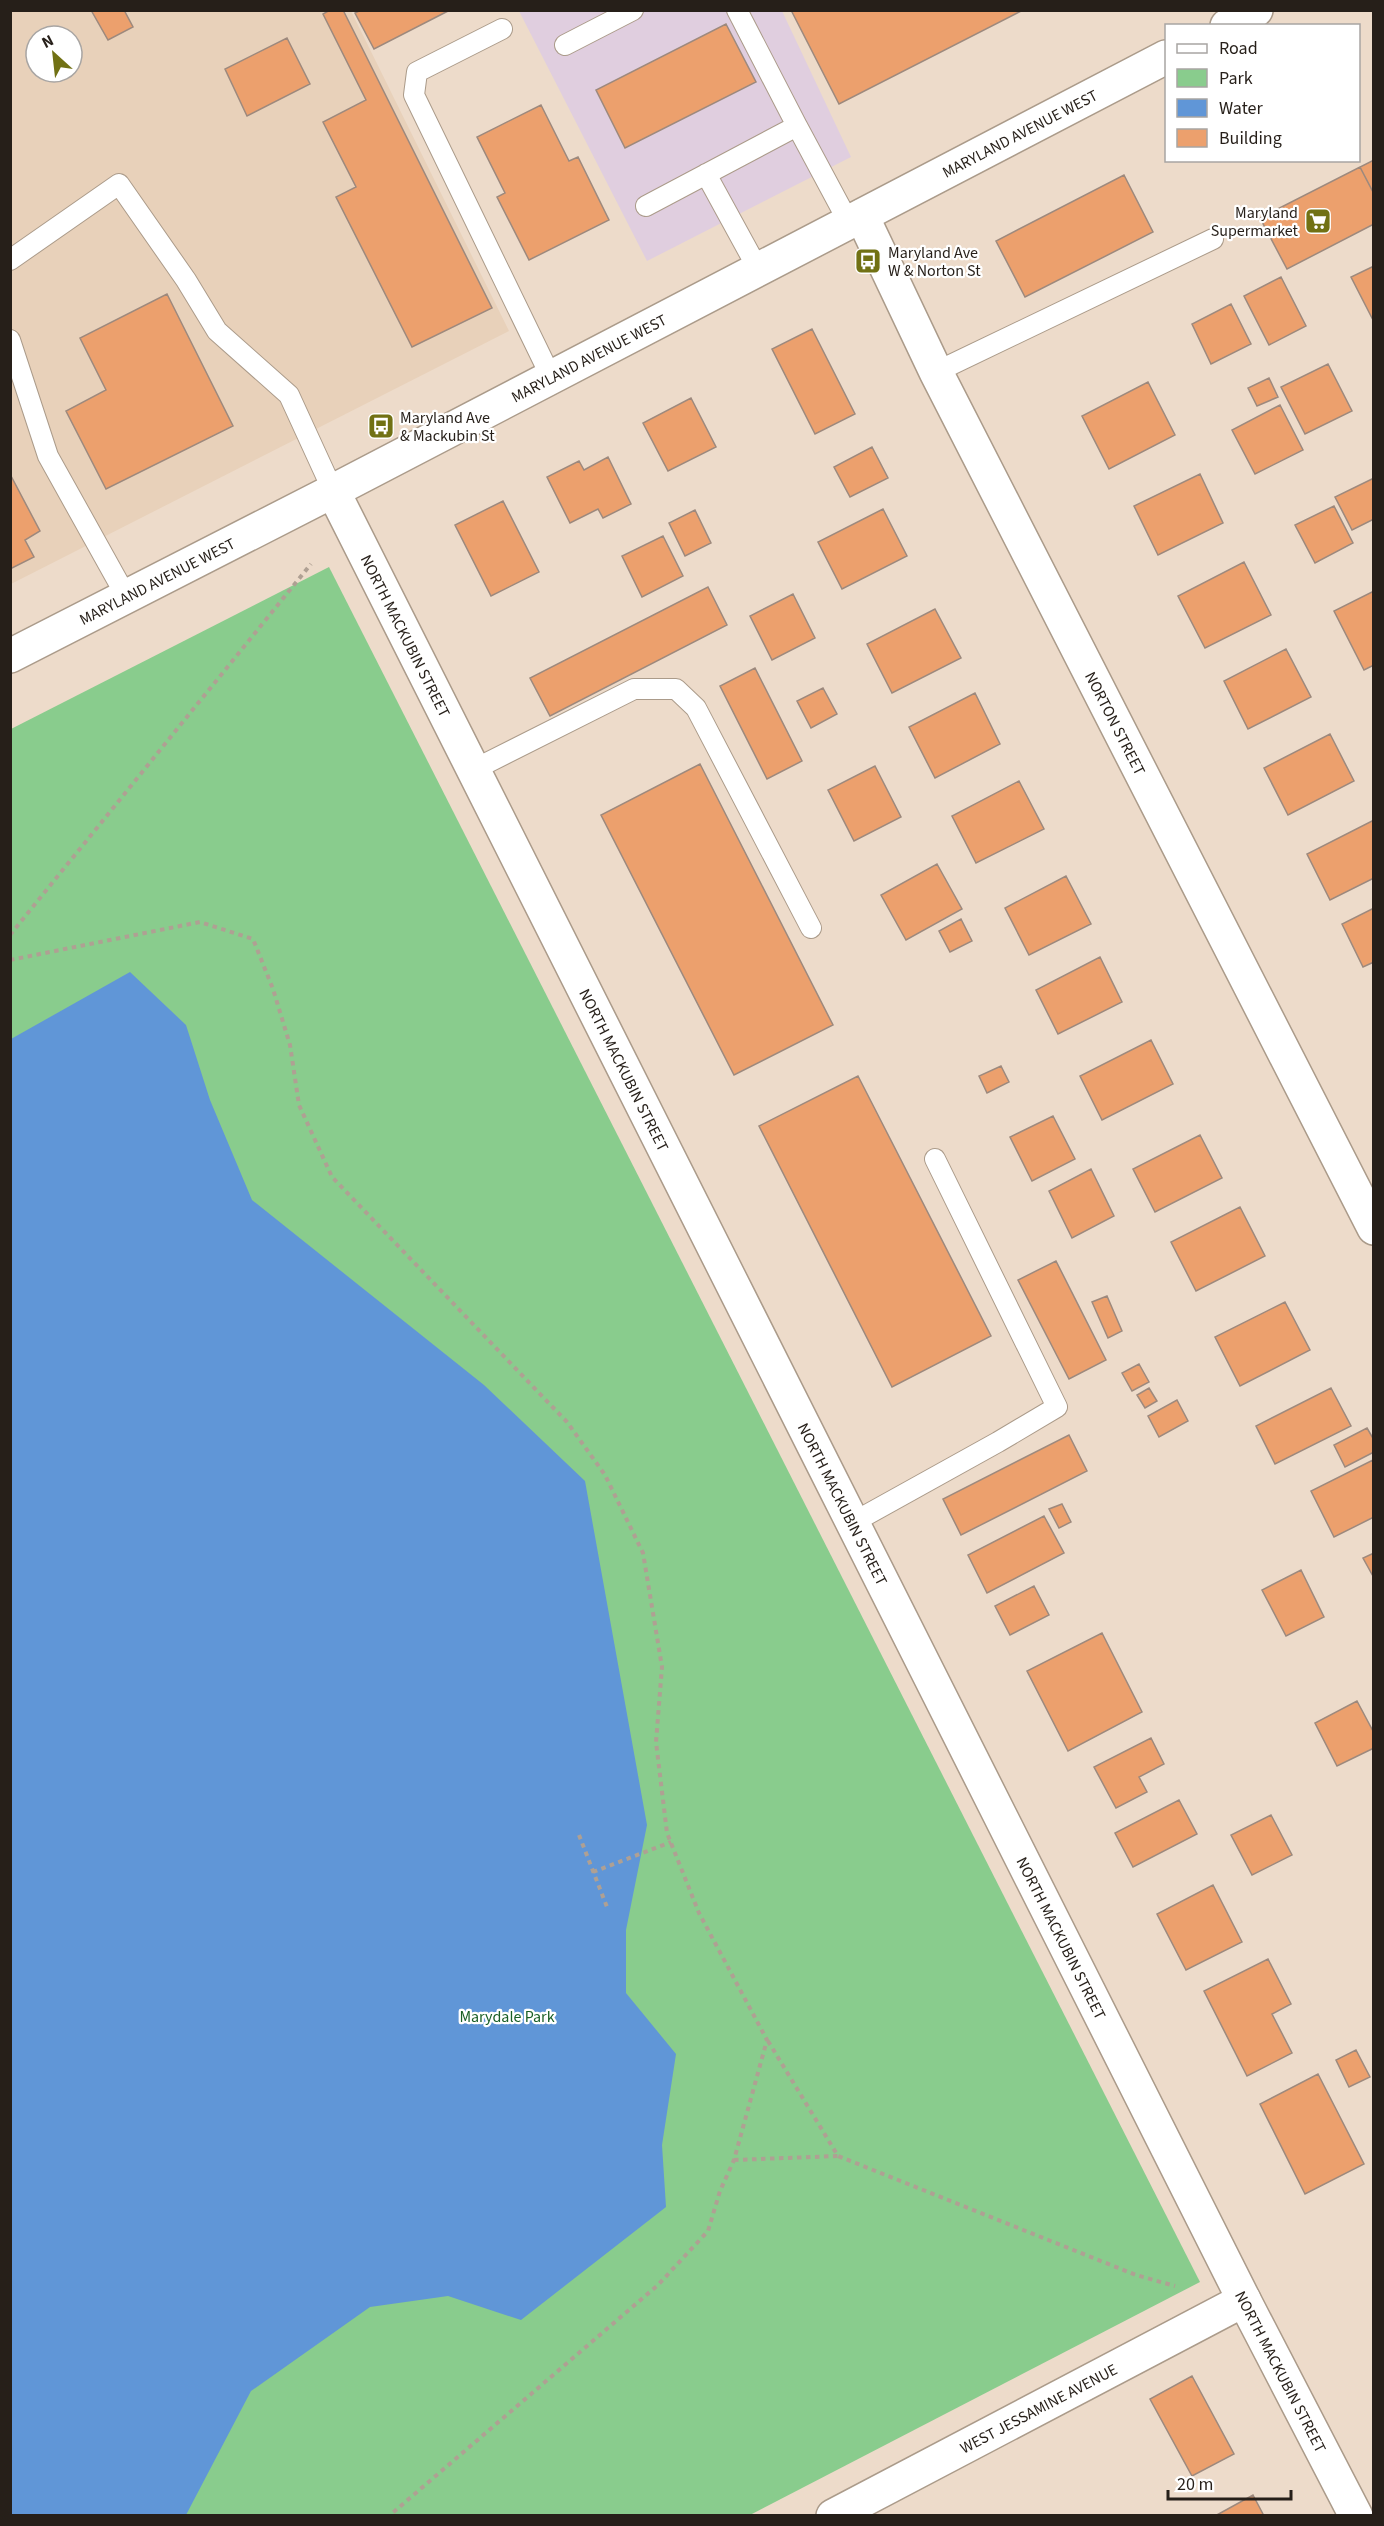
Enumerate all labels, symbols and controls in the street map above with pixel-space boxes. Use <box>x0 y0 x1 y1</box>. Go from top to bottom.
north arrow <box>24 24 84 84</box>
legend <box>1165 24 1360 162</box>
text: N <box>38 29 57 54</box>
text: Road <box>1219 36 1258 61</box>
text: Park <box>1219 66 1253 91</box>
street label: MARYLAND AVENUE WEST <box>939 84 1102 184</box>
text: Water <box>1219 96 1263 121</box>
text: Building <box>1219 126 1282 151</box>
place label: Maryland Supermarket <box>1211 202 1299 242</box>
supermarket icon: Maryland Supermarket <box>1303 206 1333 236</box>
place label: Maryland Ave W & Norton St <box>888 242 981 282</box>
bus stop icon: Maryland Ave W & Norton St <box>853 246 883 276</box>
street label: MARYLAND AVENUE WEST <box>508 309 671 408</box>
place label: Maryland Ave & Mackubin St <box>400 407 495 447</box>
bus stop icon: Maryland Ave & Mackubin St <box>366 411 396 441</box>
street label: MARYLAND AVENUE WEST <box>76 533 240 631</box>
street label: NORTH MACKUBIN STREET <box>355 551 455 722</box>
street label: NORTON STREET <box>1079 668 1151 779</box>
street label: NORTH MACKUBIN STREET <box>573 985 674 1156</box>
street label: NORTH MACKUBIN STREET <box>792 1419 893 1590</box>
street label: NORTH MACKUBIN STREET <box>1011 1853 1111 2024</box>
park label: Marydale Park <box>459 2006 555 2028</box>
street label: NORTH MACKUBIN STREET <box>1229 2287 1331 2457</box>
street label: WEST JESSAMINE AVENUE <box>956 2359 1121 2459</box>
scale bar <box>1168 2463 1291 2501</box>
text: 20 m <box>1177 2472 1213 2497</box>

